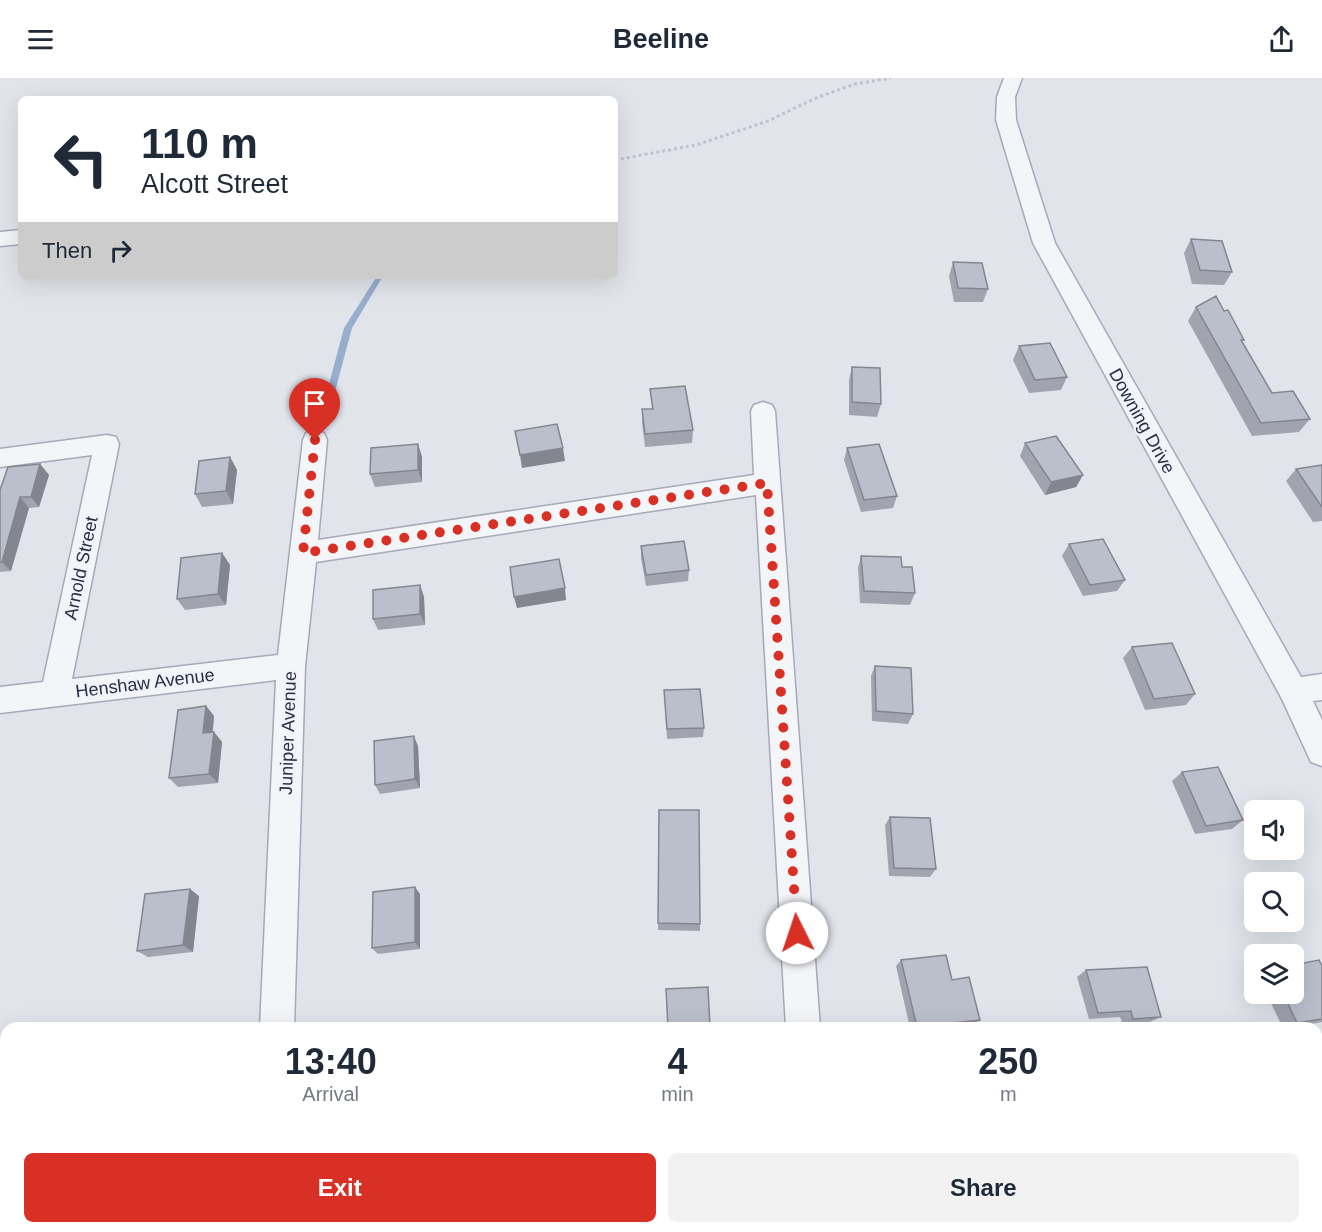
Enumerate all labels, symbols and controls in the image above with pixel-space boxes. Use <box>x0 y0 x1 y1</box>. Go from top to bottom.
icon: menu <box>24 23 57 56</box>
icon: share <box>1265 23 1298 56</box>
text: Beeline <box>613 24 709 54</box>
icon: left <box>42 120 120 198</box>
text: 110 m <box>141 120 258 167</box>
text: Alcott Street <box>141 169 288 199</box>
icon: right <box>104 234 137 267</box>
text: Then <box>42 238 92 263</box>
street label: Downing Drive <box>1105 365 1179 477</box>
pin <box>289 378 340 440</box>
icon: arrive <box>298 387 331 420</box>
street label: Arnold Street <box>60 515 102 621</box>
street label: Henshaw Avenue <box>74 665 216 701</box>
street label: Juniper Avenue <box>276 671 300 795</box>
map controls <box>1244 800 1304 1004</box>
button: sound <box>1244 800 1304 860</box>
button: search <box>1244 872 1304 932</box>
position arrow <box>765 901 829 965</box>
button: layers <box>1244 944 1304 1004</box>
text: 13:40 <box>285 1041 377 1082</box>
text: 4 <box>667 1041 687 1082</box>
text: 250 <box>978 1041 1038 1082</box>
text: Arrival <box>302 1083 359 1105</box>
text: min <box>661 1083 694 1105</box>
text: m <box>1000 1083 1017 1105</box>
button: Exit <box>24 1153 656 1222</box>
button: Share <box>668 1153 1299 1222</box>

